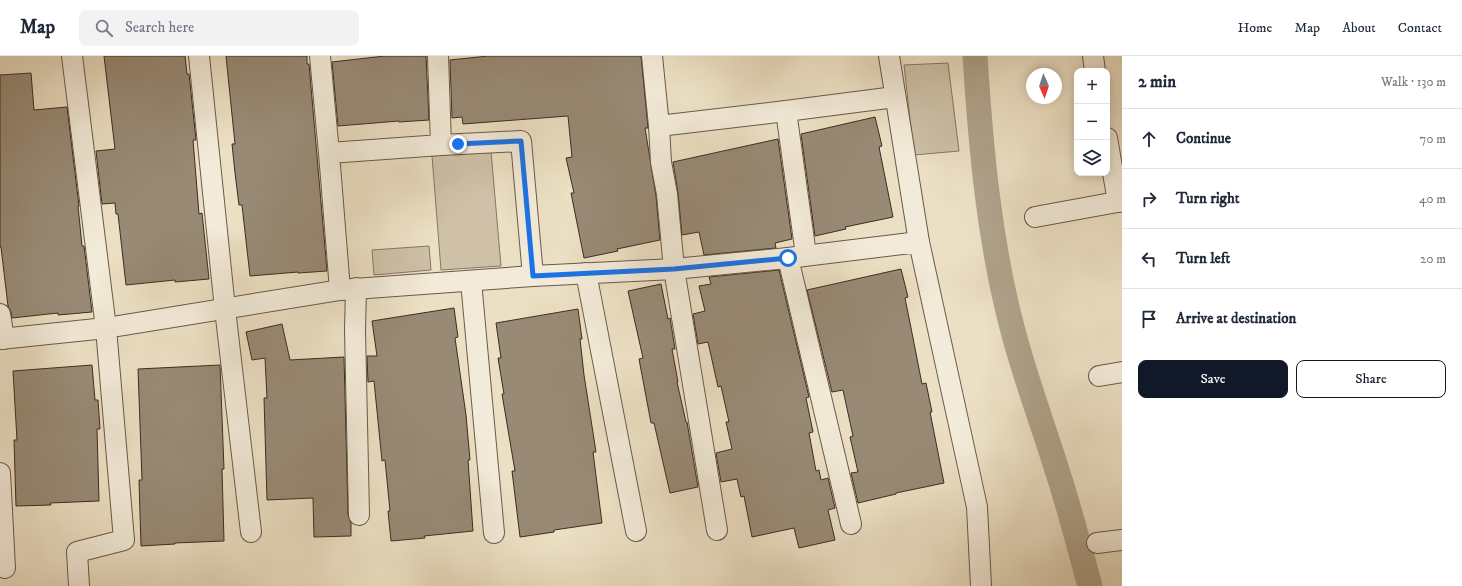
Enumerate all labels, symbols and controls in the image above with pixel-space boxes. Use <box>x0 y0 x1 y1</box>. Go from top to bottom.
search box <box>79 10 359 46</box>
text: Map <box>20 16 55 39</box>
icon: search <box>93 17 115 39</box>
text: Search here <box>125 18 194 37</box>
text: Home <box>1238 19 1272 37</box>
text: Map <box>1294 19 1320 37</box>
text: About <box>1342 19 1376 37</box>
text: Contact <box>1398 19 1442 37</box>
north arrow <box>1026 68 1062 104</box>
map controls <box>1074 68 1110 176</box>
button: + <box>1074 68 1110 104</box>
text: 2 min <box>1138 71 1176 93</box>
text: Walk · 130 m <box>1381 74 1446 90</box>
button: − <box>1074 104 1110 140</box>
icon: ahead <box>1138 128 1160 150</box>
text: Continue <box>1176 129 1231 148</box>
text: 70 m <box>1420 131 1446 147</box>
route end <box>449 135 467 153</box>
button: layers <box>1074 140 1110 176</box>
icon: right <box>1138 188 1160 210</box>
text: Turn right <box>1176 189 1239 208</box>
text: 40 m <box>1419 191 1446 207</box>
icon: left <box>1138 248 1160 270</box>
route start <box>779 249 797 267</box>
text: Turn left <box>1176 249 1230 268</box>
text: 20 m <box>1420 251 1446 267</box>
icon: arrive <box>1138 308 1160 330</box>
text: Arrive at destination <box>1176 309 1296 328</box>
button: Save <box>1138 360 1288 398</box>
button: Share <box>1296 360 1446 398</box>

